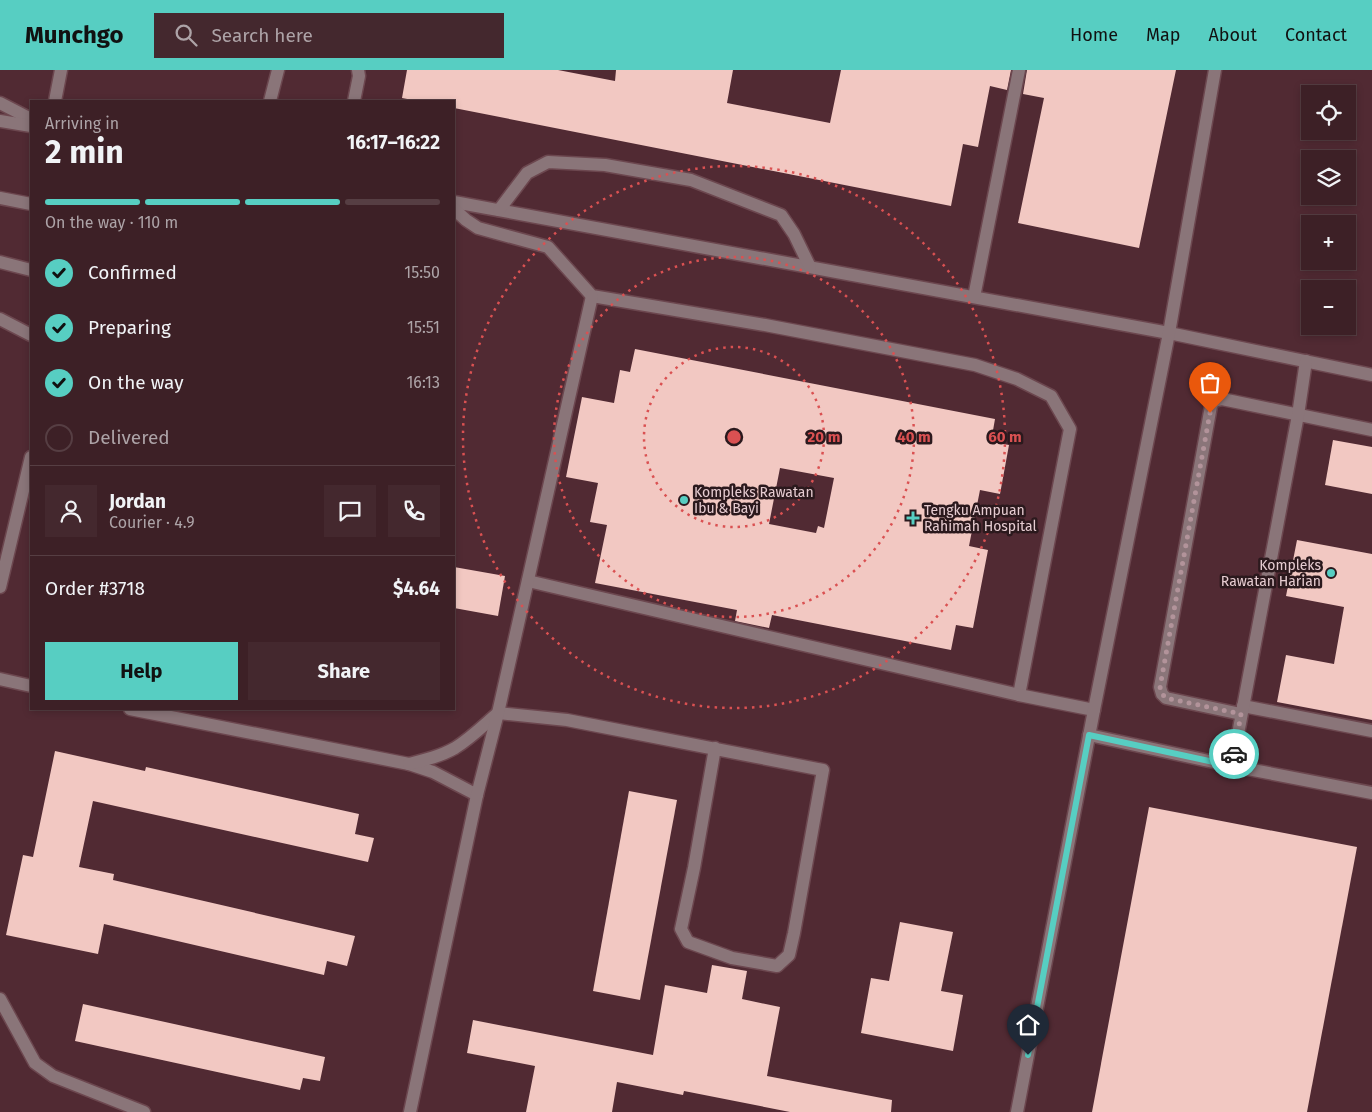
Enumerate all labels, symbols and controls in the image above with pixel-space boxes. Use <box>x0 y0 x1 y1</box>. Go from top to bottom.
search box <box>154 13 504 58</box>
text: Munchgo <box>25 21 124 49</box>
icon: search <box>172 21 200 49</box>
text: Search here <box>212 24 313 47</box>
text: Home <box>1070 24 1118 46</box>
text: Map <box>1146 24 1180 46</box>
text: About <box>1208 24 1257 46</box>
text: Contact <box>1285 24 1347 46</box>
map controls <box>1301 85 1356 335</box>
button: locate <box>1301 85 1356 140</box>
text: Arriving in <box>45 114 119 133</box>
text: 16:17–16:22 <box>347 131 440 154</box>
text: 2 min <box>45 133 124 171</box>
button: layers <box>1301 150 1356 205</box>
text: On the way · 110 m <box>45 213 178 232</box>
button: + <box>1301 215 1356 270</box>
icon: check <box>45 259 73 287</box>
text: Confirmed <box>88 261 177 284</box>
text: 15:50 <box>404 263 440 282</box>
button: − <box>1301 280 1356 335</box>
icon: check <box>45 314 73 342</box>
text: Preparing <box>88 316 171 339</box>
text: 15:51 <box>407 318 440 337</box>
pin <box>1189 362 1231 413</box>
icon: check <box>45 369 73 397</box>
icon: bag <box>1196 369 1224 397</box>
text: On the way <box>88 371 184 394</box>
text: 16:13 <box>406 373 440 392</box>
text: Delivered <box>88 426 170 449</box>
centre of rings <box>725 428 743 446</box>
text: 20 m <box>808 428 840 446</box>
text: 40 m <box>897 428 931 446</box>
text: 60 m <box>988 428 1022 446</box>
place label: Kompleks Rawatan Ibu & Bayi <box>694 484 814 517</box>
button: person <box>45 485 97 537</box>
button: chat <box>324 485 376 537</box>
button: phone <box>388 485 440 537</box>
text: Jordan <box>109 490 166 513</box>
marker: Kompleks Rawatan Ibu & Bayi <box>678 494 690 506</box>
place label: Tengku Ampuan Rahimah Hospital <box>924 502 1037 535</box>
marker: Tengku Ampuan Rahimah Hospital <box>906 511 920 525</box>
text: Courier · 4.9 <box>109 513 195 532</box>
place label: Kompleks Rawatan Harian <box>1221 557 1321 590</box>
marker: Kompleks Rawatan Harian <box>1325 567 1337 579</box>
text: Order #3718 <box>45 577 145 600</box>
text: $4.64 <box>393 577 440 600</box>
button: Help <box>45 642 238 700</box>
button: Share <box>248 642 440 700</box>
courier <box>1209 729 1259 779</box>
icon: car <box>1220 740 1248 768</box>
pin <box>1007 1004 1049 1055</box>
icon: home <box>1014 1011 1042 1039</box>

